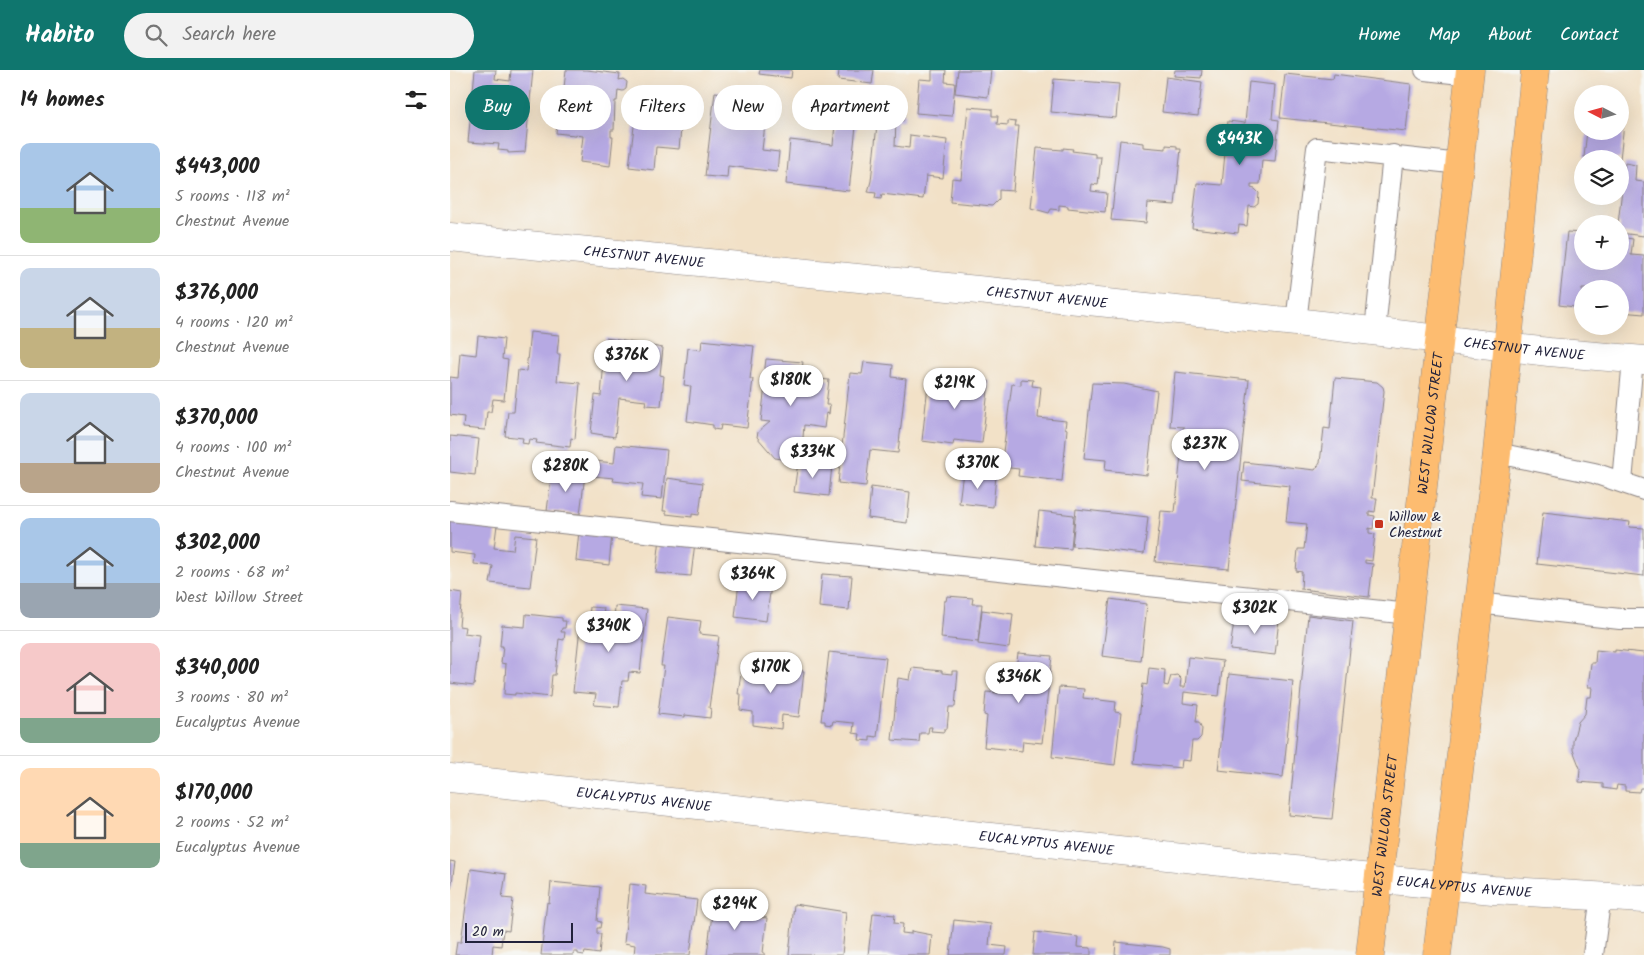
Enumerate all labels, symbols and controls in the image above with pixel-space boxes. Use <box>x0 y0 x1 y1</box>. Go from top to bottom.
search box <box>124 13 474 58</box>
text: Habito <box>25 16 94 55</box>
text: Search here <box>182 20 276 50</box>
icon: search <box>142 21 170 49</box>
text: Home <box>1358 21 1401 50</box>
text: Map <box>1429 21 1460 50</box>
text: About <box>1488 21 1532 50</box>
text: Contact <box>1560 21 1619 50</box>
text: 14 homes <box>20 84 105 117</box>
chip: Buy <box>465 85 530 130</box>
chip: Rent <box>540 85 611 130</box>
chip: Filters <box>621 85 704 130</box>
chip: New <box>714 85 782 130</box>
chip: Apartment <box>792 85 908 130</box>
north arrow <box>1574 85 1629 140</box>
map controls <box>1574 85 1629 335</box>
icon: filters <box>402 86 430 114</box>
pin: $443K <box>1205 124 1275 166</box>
text: $443K <box>1217 127 1263 152</box>
button: layers <box>1574 150 1629 205</box>
text: $443,000 <box>175 151 260 184</box>
icon: home <box>60 163 120 223</box>
text: 5 rooms · 118 m² <box>175 184 290 209</box>
text: Chestnut Avenue <box>175 209 289 234</box>
button: + <box>1574 215 1629 270</box>
street label: CHESTNUT AVENUE <box>582 240 707 275</box>
text: $376,000 <box>175 277 258 310</box>
button: − <box>1574 280 1629 335</box>
street label: CHESTNUT AVENUE <box>985 281 1110 315</box>
icon: home <box>60 288 120 348</box>
text: 4 rooms · 120 m² <box>175 310 293 335</box>
street label: CHESTNUT AVENUE <box>1462 332 1587 367</box>
text: Chestnut Avenue <box>175 335 289 360</box>
pin: $376K <box>592 340 662 382</box>
text: $376K <box>605 343 649 368</box>
street label: WEST WILLOW STREET <box>1412 350 1450 496</box>
pin: $180K <box>756 364 826 407</box>
text: $180K <box>770 368 812 393</box>
pin: $219K <box>920 368 990 410</box>
text: $219K <box>934 371 976 396</box>
text: $370,000 <box>175 402 257 435</box>
icon: home <box>60 413 120 473</box>
pin: $237K <box>1170 428 1240 471</box>
text: $237K <box>1183 432 1227 457</box>
text: 4 rooms · 100 m² <box>175 435 291 460</box>
pin: $334K <box>778 436 848 479</box>
text: $334K <box>790 440 836 465</box>
pin: $370K <box>943 448 1013 490</box>
pin: $280K <box>531 450 601 493</box>
text: $370K <box>956 451 1000 476</box>
text: $280K <box>543 454 589 479</box>
text: Chestnut Avenue <box>175 460 289 485</box>
place label: Willow & Chestnut <box>1389 506 1443 544</box>
marker: Willow & Chestnut <box>1373 518 1385 530</box>
text: $302,000 <box>175 527 260 560</box>
icon: home <box>60 538 120 598</box>
pin: $364K <box>718 558 788 601</box>
text: 2 rooms · 68 m² <box>175 560 289 585</box>
text: $364K <box>730 562 776 587</box>
text: West Willow Street <box>175 585 303 610</box>
pin: $302K <box>1220 592 1290 635</box>
text: $302K <box>1232 596 1278 621</box>
pin: $340K <box>574 610 644 653</box>
text: $340K <box>587 614 631 639</box>
text: $340,000 <box>175 652 259 685</box>
pin: $170K <box>736 652 806 694</box>
text: $170K <box>751 655 791 680</box>
pin: $346K <box>984 662 1054 704</box>
icon: home <box>60 663 120 723</box>
text: $346K <box>996 665 1042 690</box>
text: 3 rooms · 80 m² <box>175 685 288 710</box>
text: Eucalyptus Avenue <box>175 710 300 735</box>
street label: WEST WILLOW STREET <box>1367 752 1405 898</box>
text: $170,000 <box>175 777 252 810</box>
street label: EUCALYPTUS AVENUE <box>575 782 713 819</box>
icon: home <box>60 788 120 848</box>
text: 2 rooms · 52 m² <box>175 810 289 835</box>
street label: EUCALYPTUS AVENUE <box>978 826 1116 862</box>
text: Eucalyptus Avenue <box>175 835 300 860</box>
street label: EUCALYPTUS AVENUE <box>1395 871 1533 904</box>
pin: $294K <box>700 888 770 931</box>
text: $294K <box>712 892 758 917</box>
scale bar <box>465 920 572 943</box>
text: 20 m <box>472 921 504 943</box>

